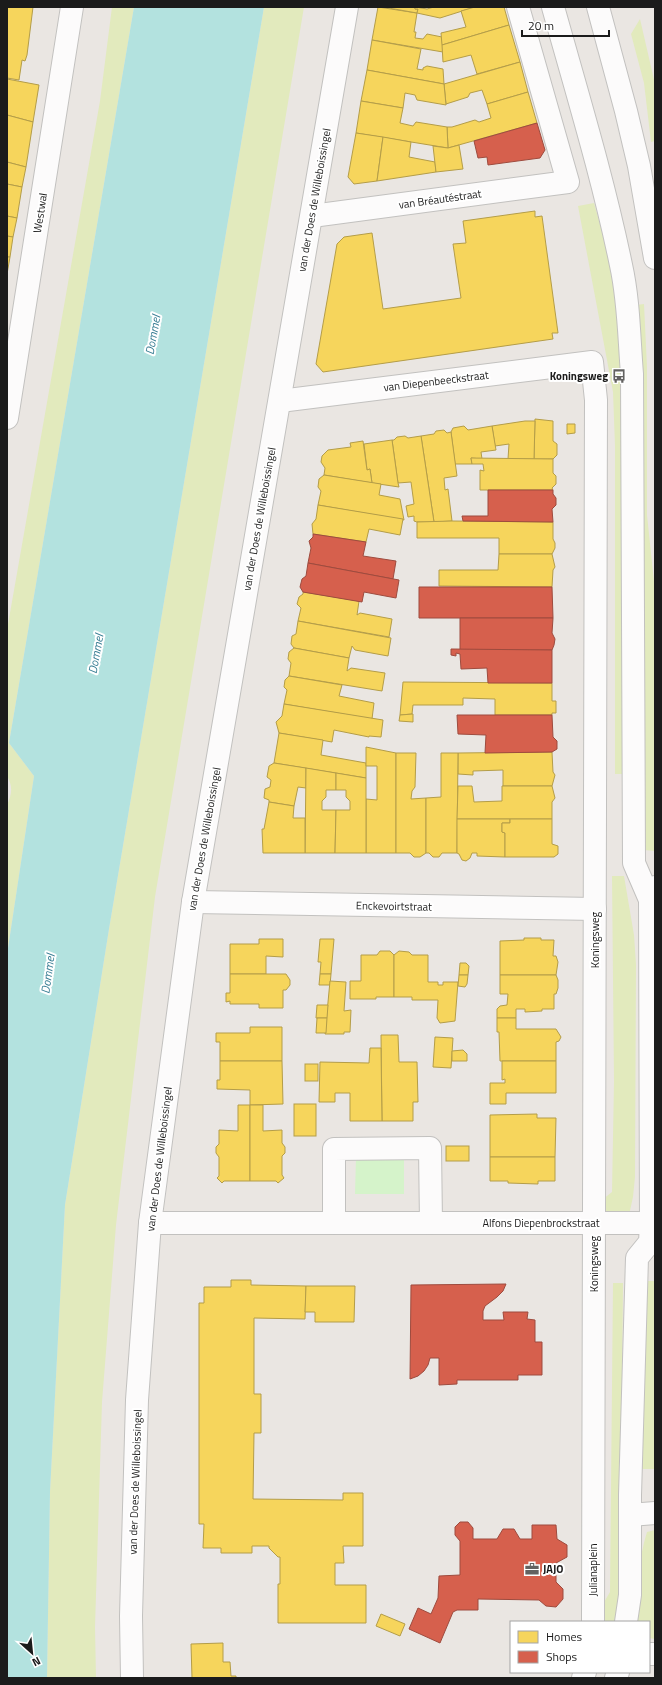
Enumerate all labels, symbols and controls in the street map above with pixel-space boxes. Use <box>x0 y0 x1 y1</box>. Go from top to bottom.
scale bar <box>522 12 609 38</box>
text: 20 m <box>528 16 554 35</box>
street label: van der Does de Willeboissingel <box>293 127 335 273</box>
street label: van Bréautéstraat <box>398 185 483 213</box>
street label: Westwal <box>29 192 51 234</box>
water label: Dommel <box>140 312 166 356</box>
street label: van Diepenbeeckstraat <box>382 367 490 395</box>
place label: Koningsweg <box>550 368 608 384</box>
bus stop icon: Koningsweg <box>611 368 627 384</box>
street label: van der Does de Willeboissingel <box>238 446 280 592</box>
water label: Dommel <box>83 631 109 675</box>
street label: van der Does de Willeboissingel <box>183 766 225 912</box>
street label: Enckevoirtstraat <box>356 897 432 915</box>
street label: Koningsweg <box>587 911 603 968</box>
water label: Dommel <box>35 951 60 995</box>
street label: van der Does de Willeboissingel <box>142 1086 176 1232</box>
street label: Alfons Diepenbrockstraat <box>482 1215 600 1231</box>
street label: Koningsweg <box>586 1235 602 1292</box>
street label: van der Does de Willeboissingel <box>124 1409 146 1555</box>
street label: Julianaplein <box>585 1543 601 1597</box>
office icon: JAJO <box>524 1561 540 1577</box>
place label: JAJO <box>543 1561 563 1577</box>
legend <box>510 1621 650 1673</box>
text: Homes <box>546 1627 582 1646</box>
north arrow <box>12 1633 52 1673</box>
text: Shops <box>546 1647 578 1666</box>
text: N <box>30 1653 44 1671</box>

